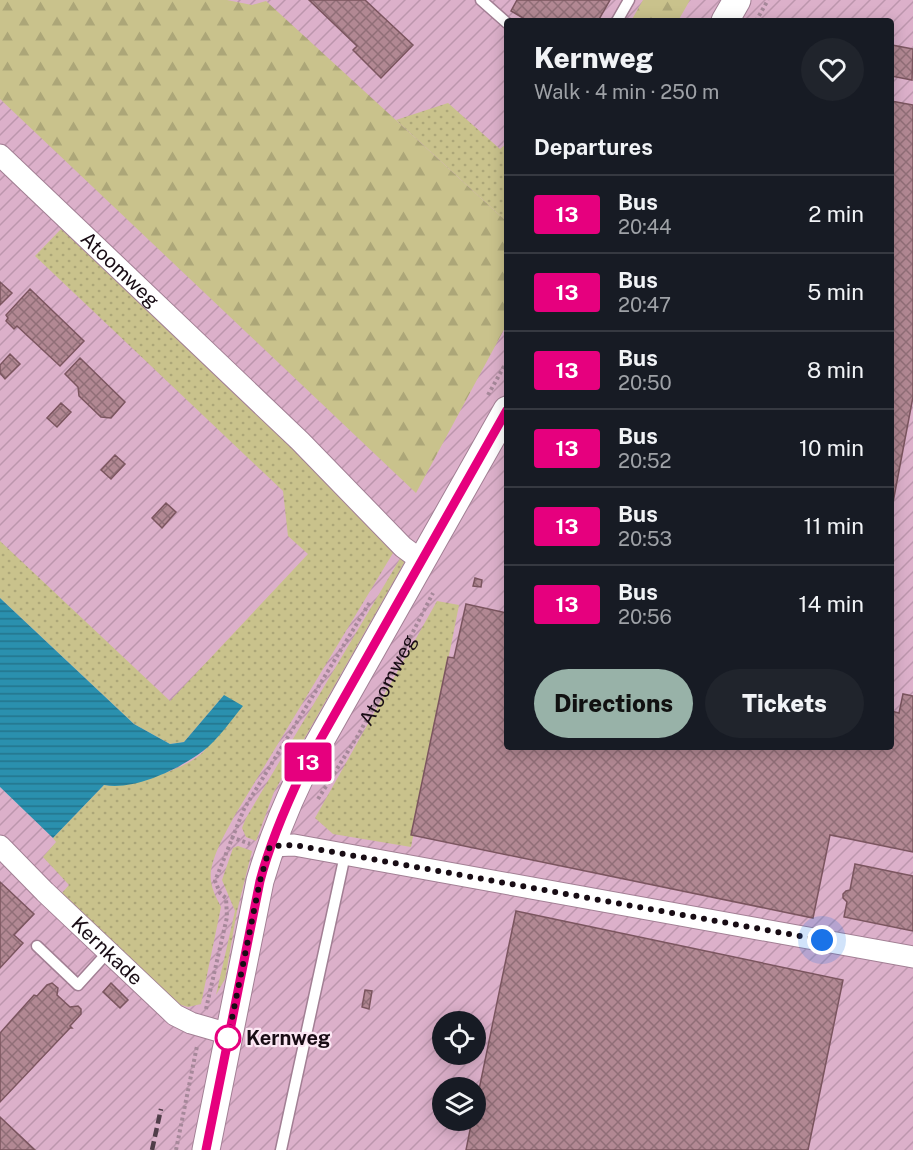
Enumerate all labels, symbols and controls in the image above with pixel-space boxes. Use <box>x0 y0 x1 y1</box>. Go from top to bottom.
button: heart <box>801 38 864 101</box>
text: Kernweg <box>534 41 653 74</box>
text: Walk · 4 min · 250 m <box>534 80 719 104</box>
text: Departures <box>534 134 653 160</box>
text: Bus <box>618 189 658 215</box>
text: 2 min <box>808 201 864 227</box>
text: 13 <box>556 202 578 227</box>
text: 20:44 <box>618 215 672 239</box>
street label: Atoomweg <box>76 227 164 313</box>
text: Bus <box>618 267 658 293</box>
text: 5 min <box>807 279 864 305</box>
text: 13 <box>556 280 578 305</box>
text: 20:47 <box>618 293 671 317</box>
text: Bus <box>618 345 658 371</box>
text: 8 min <box>807 357 864 383</box>
text: 13 <box>556 358 578 383</box>
text: 20:50 <box>618 371 672 395</box>
text: Bus <box>618 423 658 449</box>
text: 10 min <box>799 435 864 461</box>
text: 13 <box>556 436 578 461</box>
text: 20:52 <box>618 449 671 473</box>
text: Bus <box>618 501 658 527</box>
text: 11 min <box>803 513 864 539</box>
text: 13 <box>556 514 578 539</box>
text: 20:53 <box>618 527 672 551</box>
text: Bus <box>618 579 658 605</box>
text: 14 min <box>799 591 864 617</box>
text: 13 <box>556 592 578 617</box>
text: 20:56 <box>618 605 672 629</box>
street label: Atoomweg <box>354 631 422 730</box>
button: Directions <box>534 669 693 738</box>
button: Tickets <box>705 669 864 738</box>
line badge: 13 <box>281 742 335 782</box>
text: 13 <box>297 750 319 775</box>
street label: Kernkade <box>67 912 148 990</box>
your location <box>807 925 837 955</box>
map controls <box>432 1011 486 1131</box>
button: locate <box>432 1011 486 1065</box>
marker: Kernweg <box>215 1025 241 1051</box>
place label: Kernweg <box>246 1026 331 1050</box>
button: layers <box>432 1077 486 1131</box>

